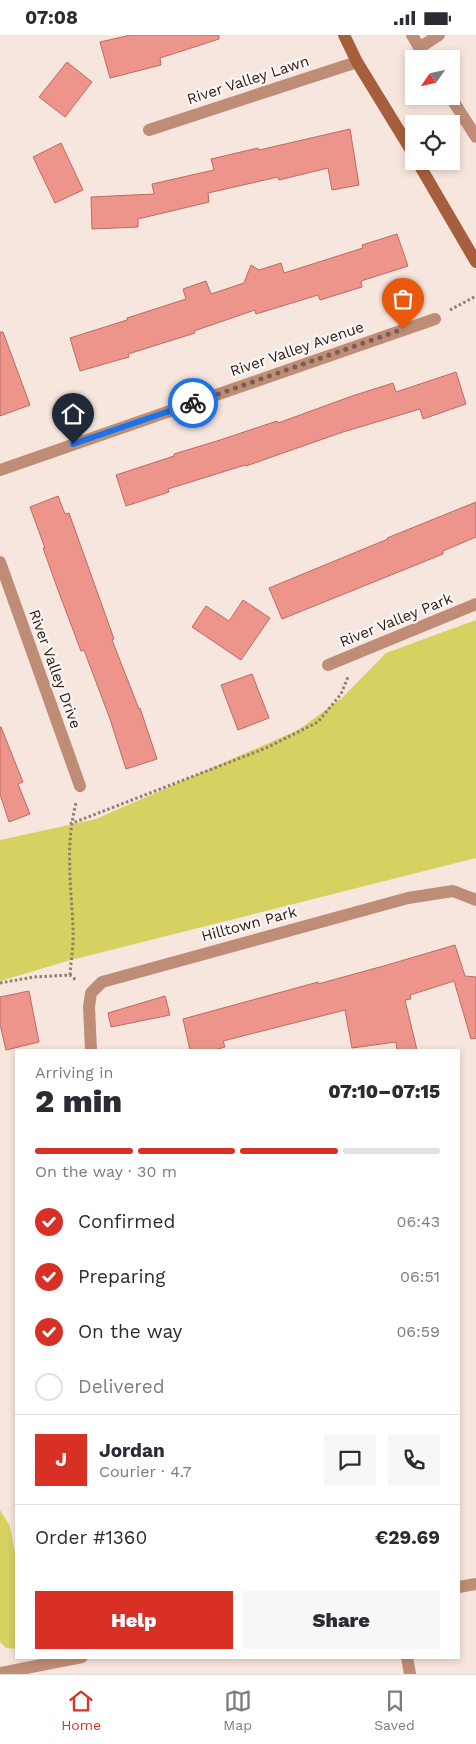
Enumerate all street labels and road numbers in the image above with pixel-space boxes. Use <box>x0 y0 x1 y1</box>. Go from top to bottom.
street label: River Valley Lawn <box>185 52 311 108</box>
street label: River Valley Avenue <box>228 318 366 380</box>
street label: River Valley Park <box>337 589 456 651</box>
street label: River Valley Drive <box>25 607 85 731</box>
street label: Hilltown Park <box>199 902 299 945</box>

